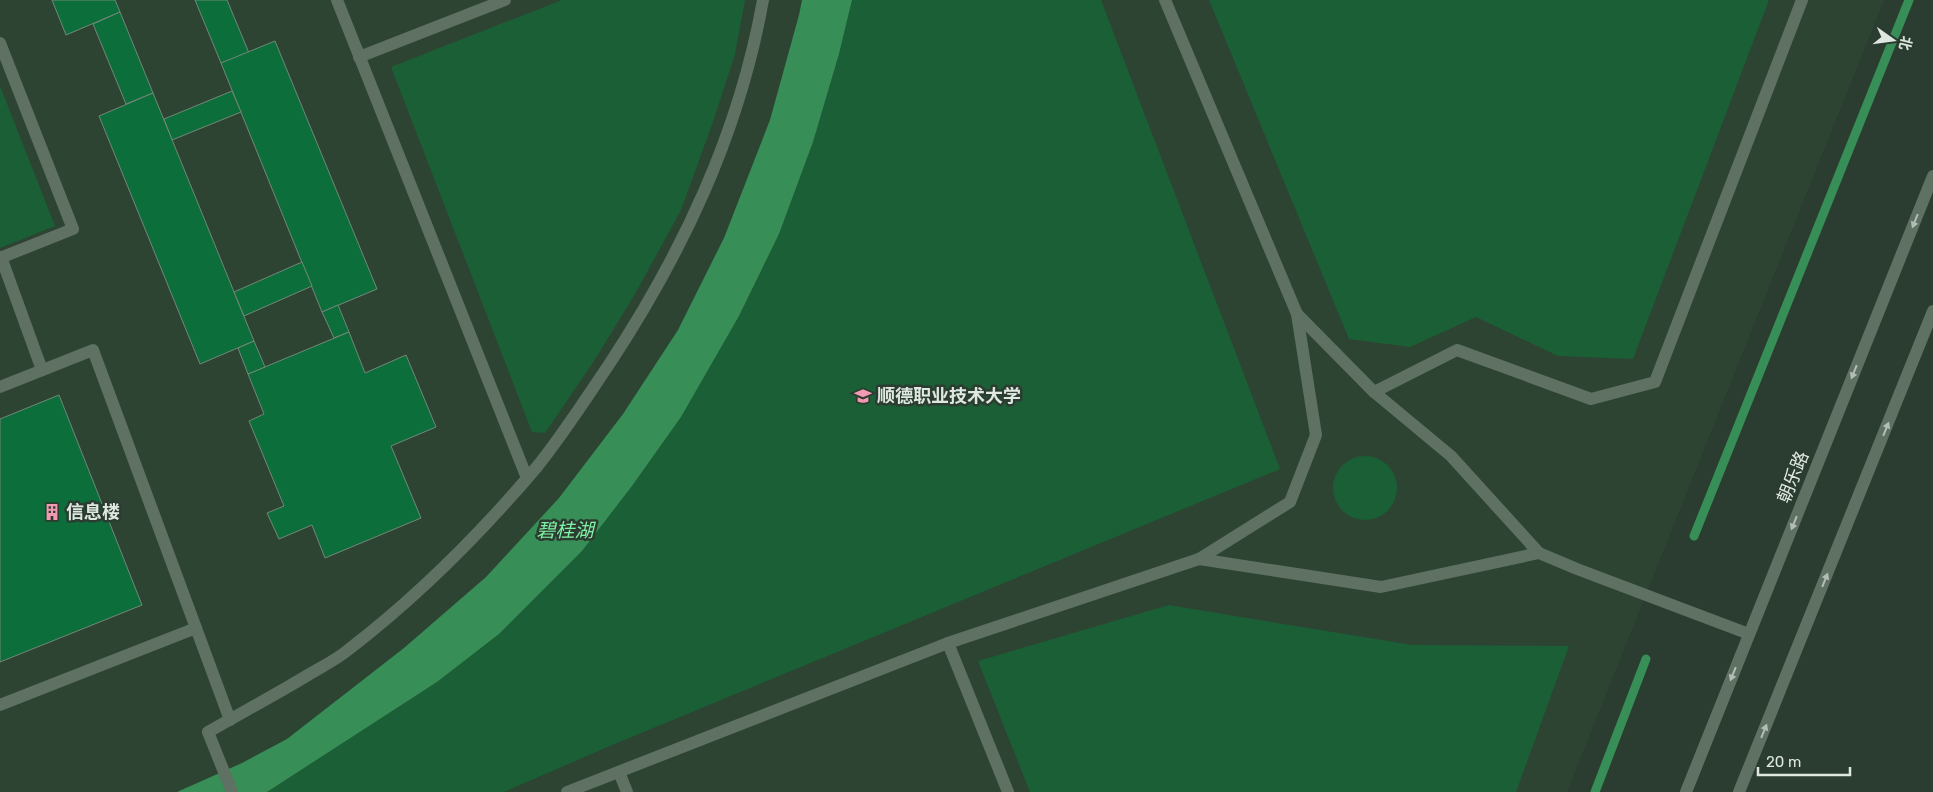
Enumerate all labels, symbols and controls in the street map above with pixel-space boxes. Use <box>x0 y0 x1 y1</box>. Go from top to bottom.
north arrow <box>1868 15 1918 65</box>
text: 北 <box>1895 34 1915 52</box>
one-way arrow <box>1911 214 1919 229</box>
one-way arrow <box>1850 365 1858 379</box>
place label: 顺德职业技术大学 <box>877 385 1021 407</box>
school or university icon: 顺德职业技术大学 <box>853 386 873 406</box>
one-way arrow <box>1882 422 1890 436</box>
street label: 朝乐路 <box>1773 448 1813 506</box>
place label: 信息楼 <box>66 501 120 523</box>
building icon: 信息楼 <box>42 502 62 522</box>
one-way arrow <box>1790 516 1798 531</box>
water label: 碧桂湖 <box>536 519 596 542</box>
one-way arrow <box>1821 572 1829 587</box>
one-way arrow <box>1729 666 1737 681</box>
one-way arrow <box>1761 723 1768 738</box>
scale bar <box>1758 744 1850 776</box>
text: 20 m <box>1766 753 1801 771</box>

